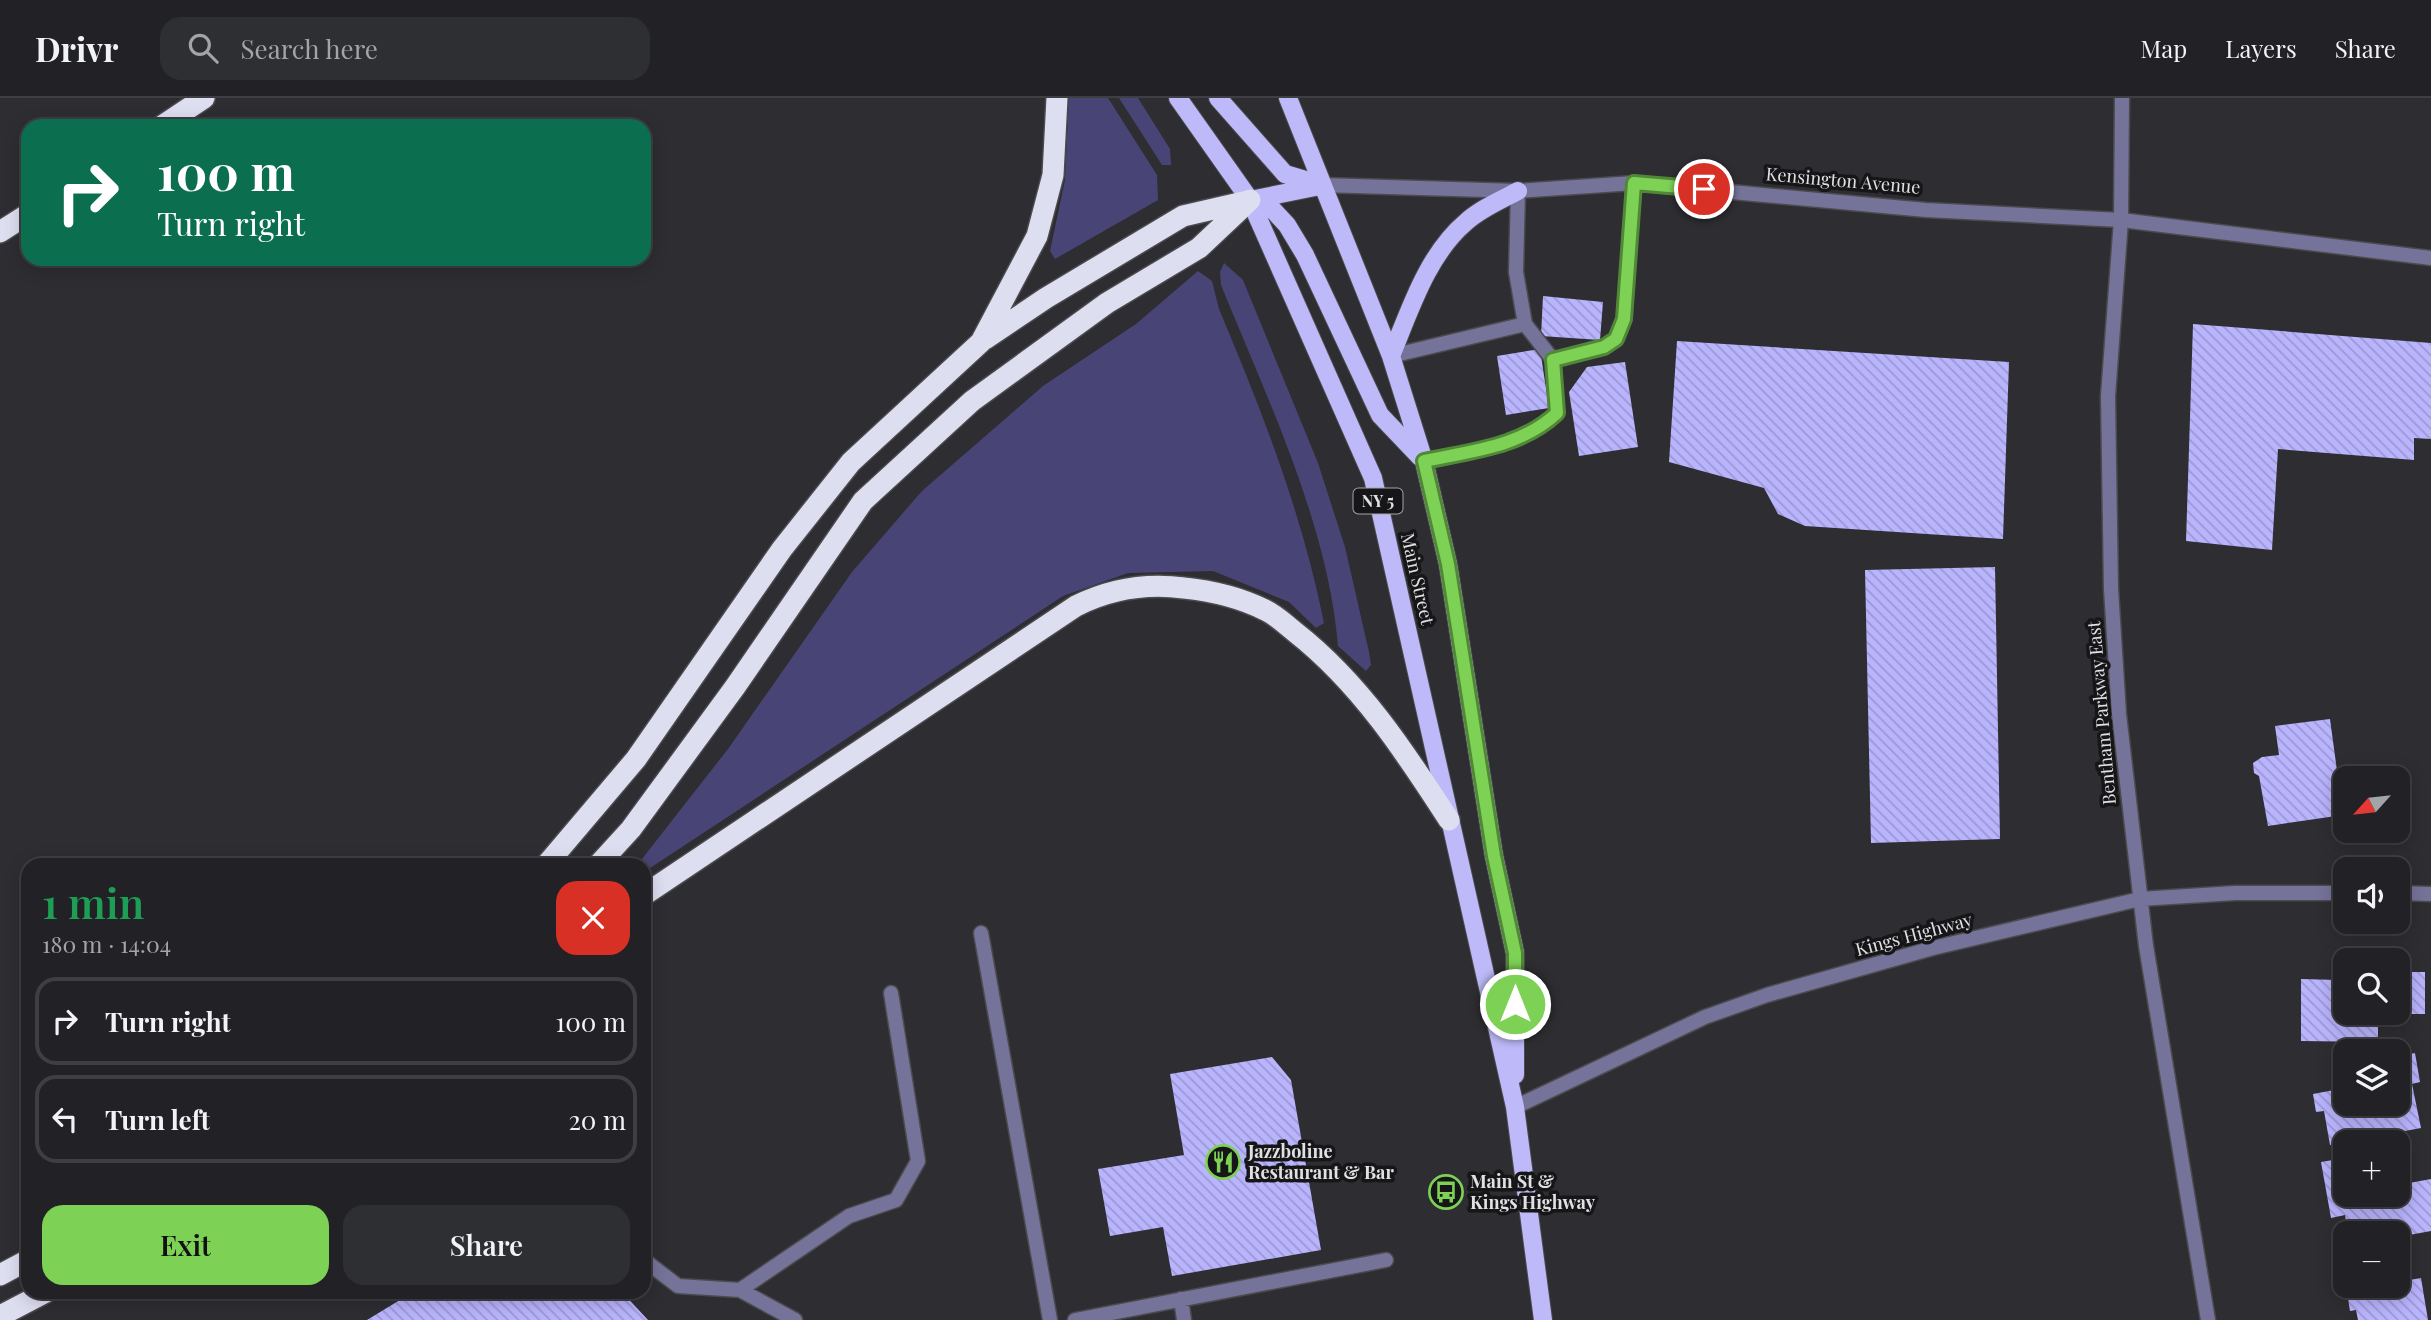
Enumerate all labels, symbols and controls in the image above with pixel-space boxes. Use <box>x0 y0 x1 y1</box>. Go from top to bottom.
search box <box>160 17 650 80</box>
text: Drivr <box>35 26 118 70</box>
icon: search <box>184 29 222 67</box>
text: Search here <box>240 31 378 66</box>
text: Map <box>2141 32 2187 64</box>
text: Layers <box>2225 32 2297 64</box>
text: Share <box>2335 32 2396 64</box>
text: 100 m <box>157 138 295 203</box>
icon: right <box>42 147 133 238</box>
pin <box>1674 159 1734 219</box>
street label: Kensington Avenue <box>1765 161 1921 199</box>
icon: arrive <box>1685 170 1723 208</box>
text: Turn right <box>157 201 305 244</box>
road number: NY 5 <box>1354 488 1402 514</box>
street label: Main Street <box>1396 531 1440 628</box>
street label: Bentham Parkway East <box>2081 620 2121 806</box>
north arrow <box>2333 766 2410 844</box>
map controls <box>2333 766 2410 1298</box>
button: sound <box>2333 857 2410 934</box>
text: 1 min <box>42 874 144 930</box>
button: close <box>556 881 630 955</box>
street label: Kings Highway <box>1853 907 1975 961</box>
text: 180 m · 14:04 <box>42 928 171 959</box>
button: search <box>2333 948 2410 1025</box>
position arrow <box>1478 967 1552 1041</box>
icon: right <box>46 1002 84 1040</box>
text: Turn right <box>105 1004 231 1039</box>
text: 100 m <box>556 1004 626 1039</box>
button: layers <box>2333 1039 2410 1116</box>
icon: left <box>46 1100 84 1138</box>
text: Turn left <box>105 1102 210 1137</box>
text: 20 m <box>568 1102 626 1137</box>
button: + <box>2333 1130 2410 1207</box>
place label: Jazzboline Restaurant & Bar <box>1247 1139 1394 1184</box>
restaurant icon: Jazzboline Restaurant & Bar <box>1204 1143 1242 1181</box>
place label: Main St & Kings Highway <box>1470 1169 1596 1214</box>
bus stop icon: Main St & Kings Highway <box>1427 1173 1465 1211</box>
button: Exit <box>42 1205 329 1285</box>
button: Share <box>343 1205 630 1285</box>
button: − <box>2333 1221 2410 1298</box>

